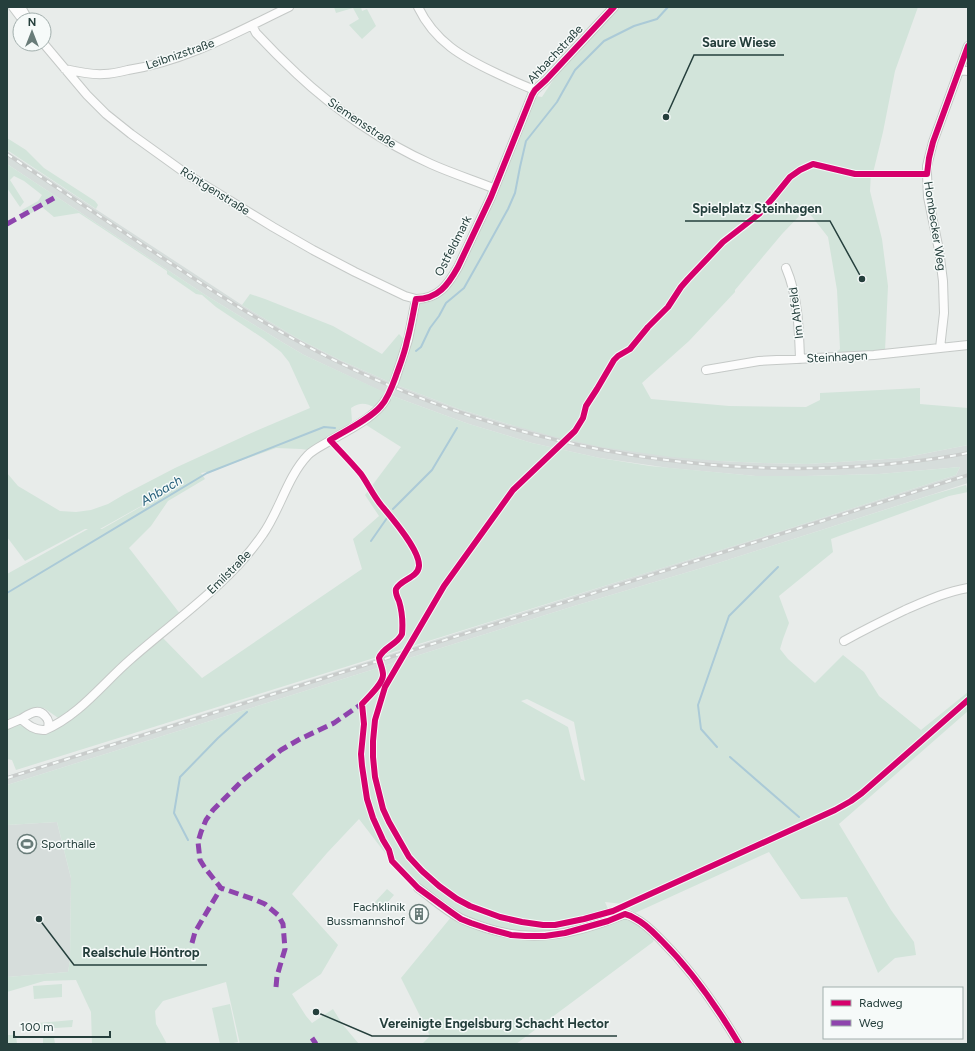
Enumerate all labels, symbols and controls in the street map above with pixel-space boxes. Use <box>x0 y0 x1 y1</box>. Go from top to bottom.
north arrow <box>12 12 52 52</box>
text: N <box>28 16 36 29</box>
street label: Ahbachstraße <box>524 22 586 86</box>
callout: Saure Wiese <box>694 30 784 55</box>
text: Saure Wiese <box>702 35 776 50</box>
street label: Leibnizstraße <box>144 36 217 72</box>
street label: Siemensstraße <box>325 95 399 151</box>
street label: Röntgenstraße <box>178 164 253 218</box>
street label: Hombecker Weg <box>921 180 949 272</box>
callout: Spielplatz Steinhagen <box>685 196 830 221</box>
text: Spielplatz Steinhagen <box>692 201 822 216</box>
street label: Ostfeldmark <box>432 213 474 279</box>
street label: Im Ahfeld <box>786 286 806 340</box>
street label: Steinhagen <box>806 348 868 366</box>
water label: Ahbach <box>137 472 185 509</box>
street label: Emilstraße <box>204 547 254 597</box>
sports icon: Sporthalle <box>16 833 38 855</box>
place label: Sporthalle <box>41 837 96 851</box>
place label: Fachklinik Bussmannshof <box>326 900 406 928</box>
building icon: Fachklinik Bussmannshof <box>408 903 430 925</box>
callout: Realschule Höntrop <box>74 940 207 965</box>
text: Realschule Höntrop <box>82 945 200 960</box>
legend <box>823 987 963 1039</box>
text: Radweg <box>859 996 903 1010</box>
callout: Vereinigte Engelsburg Schacht Hector <box>372 1011 617 1036</box>
scale bar <box>14 1013 110 1039</box>
text: Vereinigte Engelsburg Schacht Hector <box>379 1016 609 1031</box>
text: Weg <box>859 1016 884 1030</box>
text: 100 m <box>20 1020 54 1034</box>

